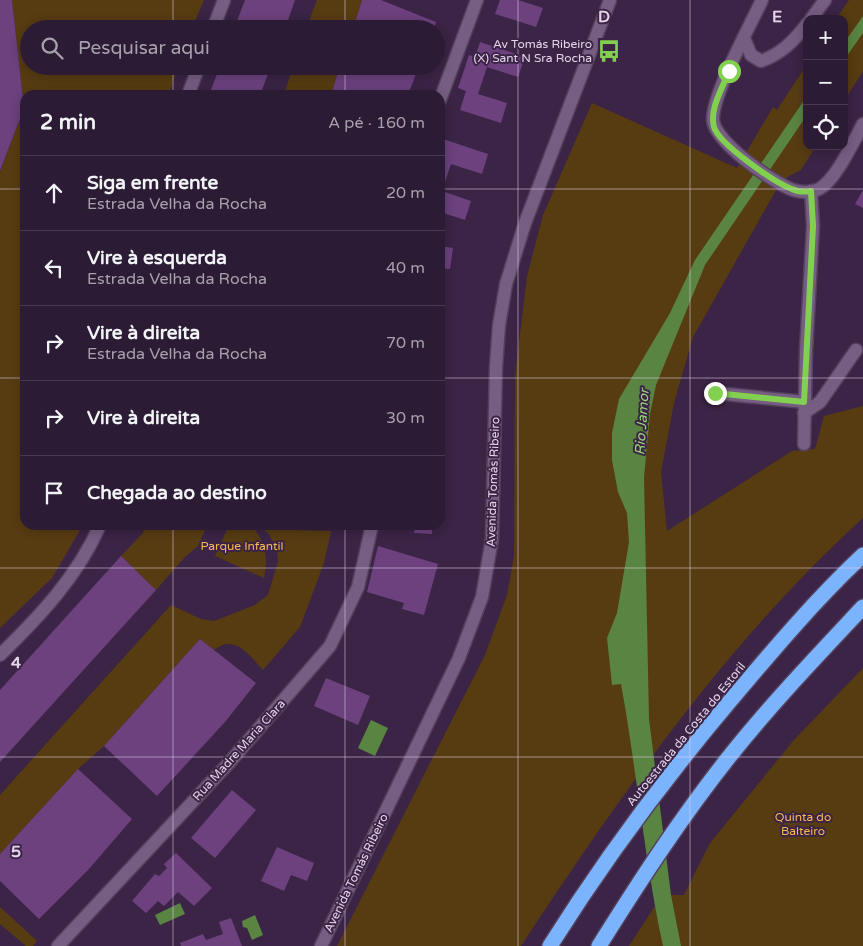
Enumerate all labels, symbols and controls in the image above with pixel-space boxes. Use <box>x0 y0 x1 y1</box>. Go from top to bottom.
text: D <box>598 7 610 27</box>
text: E <box>772 7 782 27</box>
map controls <box>803 15 848 150</box>
button: + <box>803 15 848 60</box>
search box <box>20 20 445 75</box>
icon: search <box>38 34 66 62</box>
text: Pesquisar aqui <box>78 37 210 59</box>
place label: Av Tomás Ribeiro (X) Sant N Sra Rocha <box>474 37 592 65</box>
bus stop icon: Av Tomás Ribeiro (X) Sant N Sra Rocha <box>596 38 622 64</box>
route start <box>718 60 741 83</box>
button: − <box>803 60 848 105</box>
button: locate <box>803 105 848 150</box>
text: 2 min <box>40 110 96 135</box>
text: A pé · 160 m <box>328 113 425 133</box>
text: Siga em frente <box>87 172 218 194</box>
icon: ahead <box>40 179 68 207</box>
text: 20 m <box>386 183 425 203</box>
text: Estrada Velha da Rocha <box>87 194 267 214</box>
text: Vire à esquerda <box>87 247 227 269</box>
icon: left <box>40 254 68 282</box>
text: 40 m <box>386 258 425 278</box>
text: Estrada Velha da Rocha <box>87 269 267 289</box>
text: Vire à direita <box>87 322 200 344</box>
icon: right <box>40 329 68 357</box>
text: 70 m <box>386 333 425 353</box>
text: Estrada Velha da Rocha <box>87 344 267 364</box>
route end <box>704 382 727 405</box>
water label: Rio Jamor <box>631 386 653 456</box>
icon: right <box>40 404 68 432</box>
text: Vire à direita <box>87 407 200 429</box>
text: 30 m <box>386 408 425 428</box>
street label: Avenida Tomás Ribeiro <box>484 417 502 547</box>
icon: arrive <box>40 479 68 507</box>
text: Chegada ao destino <box>87 482 267 504</box>
park label: Parque Infantil <box>200 539 284 553</box>
text: 4 <box>11 653 21 673</box>
street label: Autoestrada da Costa do Estoril <box>624 659 748 809</box>
street label: Rua Madre Maria Clara <box>190 697 288 803</box>
park label: Quinta do Balteiro <box>775 810 831 838</box>
street label: Avenida Tomás Ribeiro <box>321 811 391 935</box>
text: 5 <box>11 842 21 862</box>

